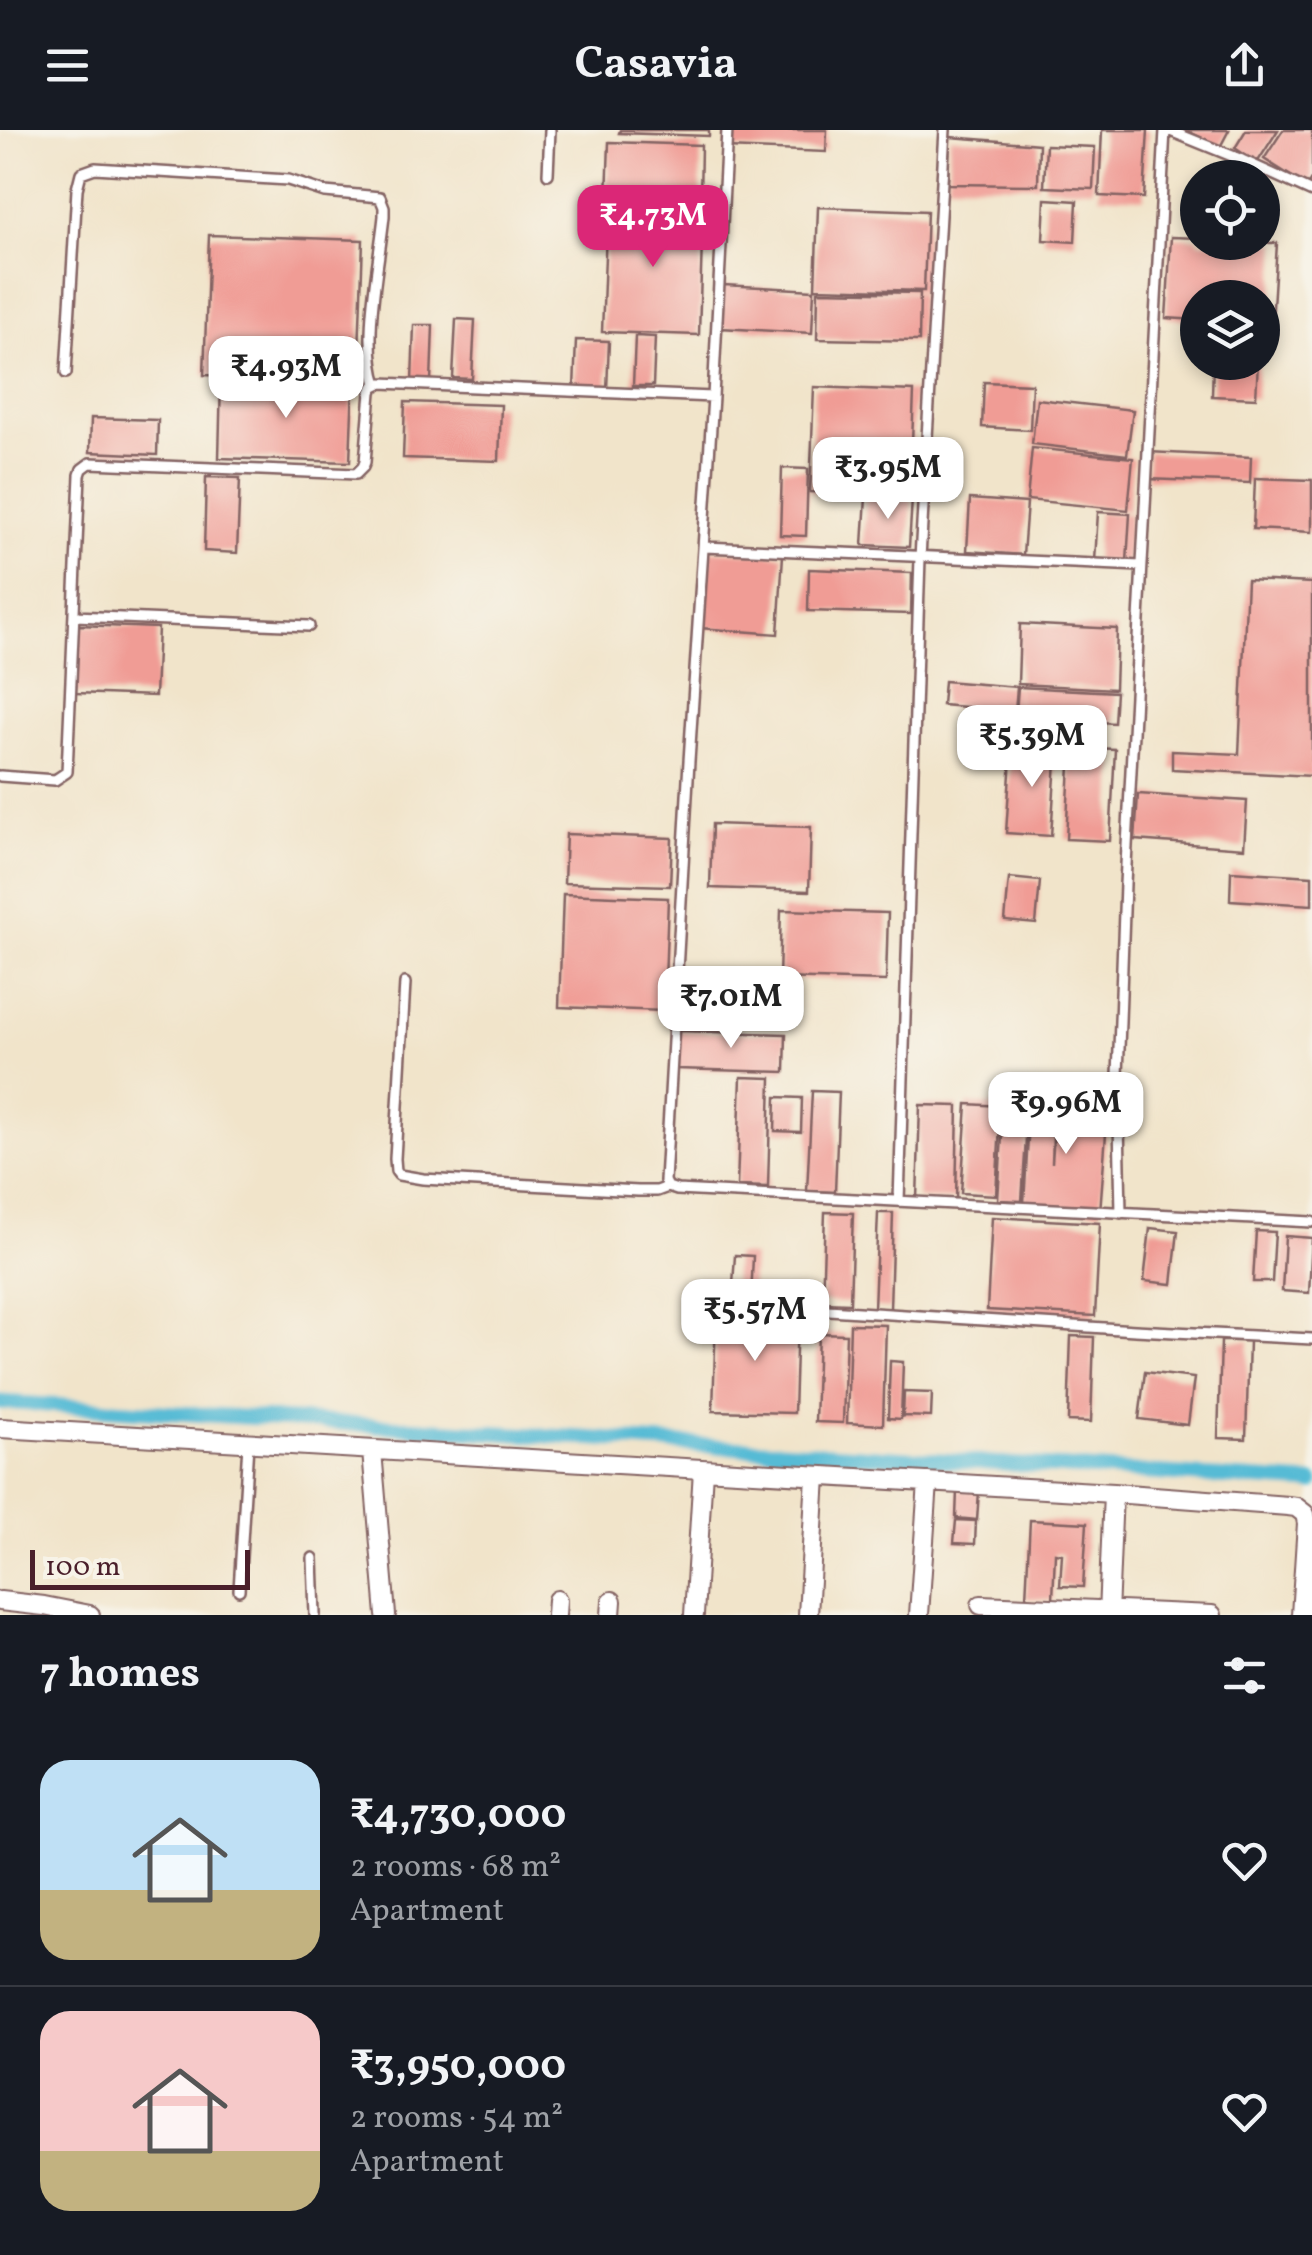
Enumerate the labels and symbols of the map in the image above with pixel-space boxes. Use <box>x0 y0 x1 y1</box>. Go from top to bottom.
pin: ₹4.73M <box>572 185 734 270</box>
pin: ₹4.93M <box>205 336 367 421</box>
pin: ₹3.95M <box>807 437 969 522</box>
pin: ₹5.39M <box>951 705 1113 790</box>
pin: ₹7.01M <box>650 966 812 1051</box>
pin: ₹9.96M <box>985 1072 1147 1157</box>
pin: ₹5.57M <box>674 1279 836 1364</box>
scale bar <box>30 1545 250 1590</box>

